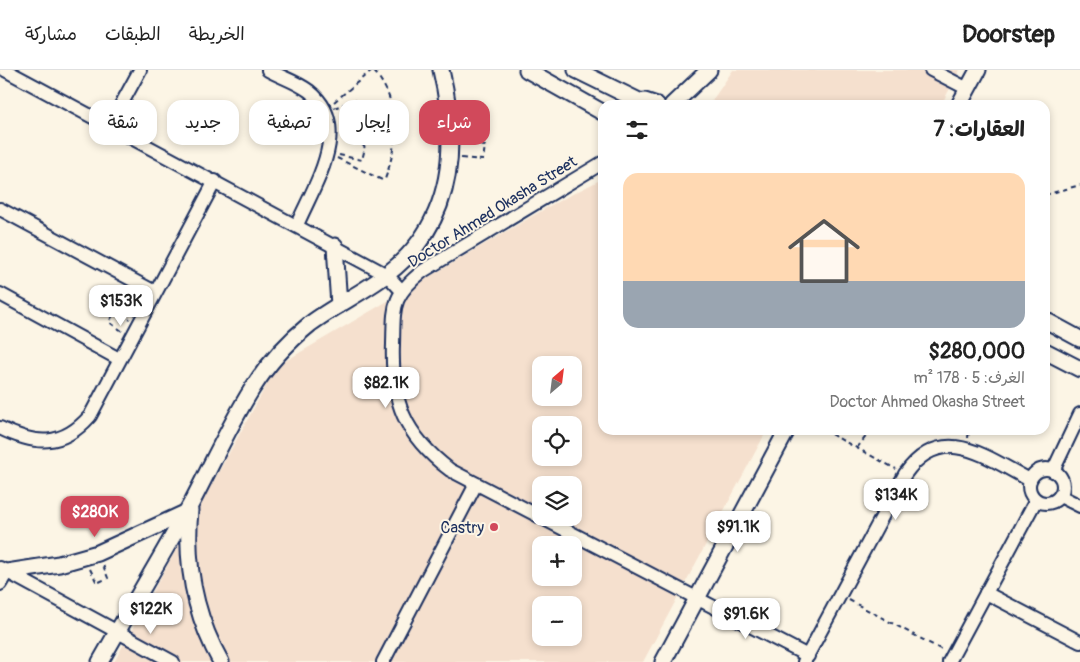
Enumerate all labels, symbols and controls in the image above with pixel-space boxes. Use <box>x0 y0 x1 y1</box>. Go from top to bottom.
text: Doorstep <box>962 20 1055 49</box>
text: مشاركة <box>25 23 77 46</box>
text: الطبقات <box>105 23 161 46</box>
text: الخريطة <box>189 23 245 46</box>
chip: شقة <box>89 100 157 145</box>
chip: جديد <box>167 100 239 145</box>
chip: تصفية <box>249 100 329 145</box>
chip: إيجار <box>339 100 409 145</box>
chip: شراء <box>419 100 490 145</box>
icon: filters <box>623 116 651 144</box>
text: العقارات: 7 <box>933 116 1025 143</box>
street label: Doctor Ahmed Okasha Street <box>404 151 581 272</box>
icon: home <box>779 206 869 296</box>
pin: $153K <box>86 284 156 327</box>
text: $153K <box>100 291 142 311</box>
text: $280,000 <box>929 338 1025 365</box>
north arrow <box>532 356 582 406</box>
map controls <box>532 356 582 646</box>
pin: $82.1K <box>345 366 427 409</box>
text: الغرف: 5 · 178 m² <box>914 368 1025 388</box>
text: $82.1K <box>363 373 409 393</box>
text: Doctor Ahmed Okasha Street <box>829 392 1025 412</box>
button: locate <box>532 416 582 466</box>
button: layers <box>532 476 582 526</box>
pin: $134K <box>861 478 931 521</box>
text: $134K <box>875 485 917 505</box>
pin: $280K <box>60 496 130 538</box>
text: $280K <box>72 502 118 522</box>
pin: $91.1K <box>697 510 779 553</box>
text: $91.1K <box>717 517 759 537</box>
place label: Castry <box>441 518 484 538</box>
marker: Castry <box>488 521 500 533</box>
button: + <box>532 536 582 586</box>
pin: $122K <box>116 592 186 635</box>
button: − <box>532 596 582 646</box>
pin: $91.6K <box>705 598 787 640</box>
text: $122K <box>130 599 172 619</box>
text: $91.6K <box>723 604 769 624</box>

